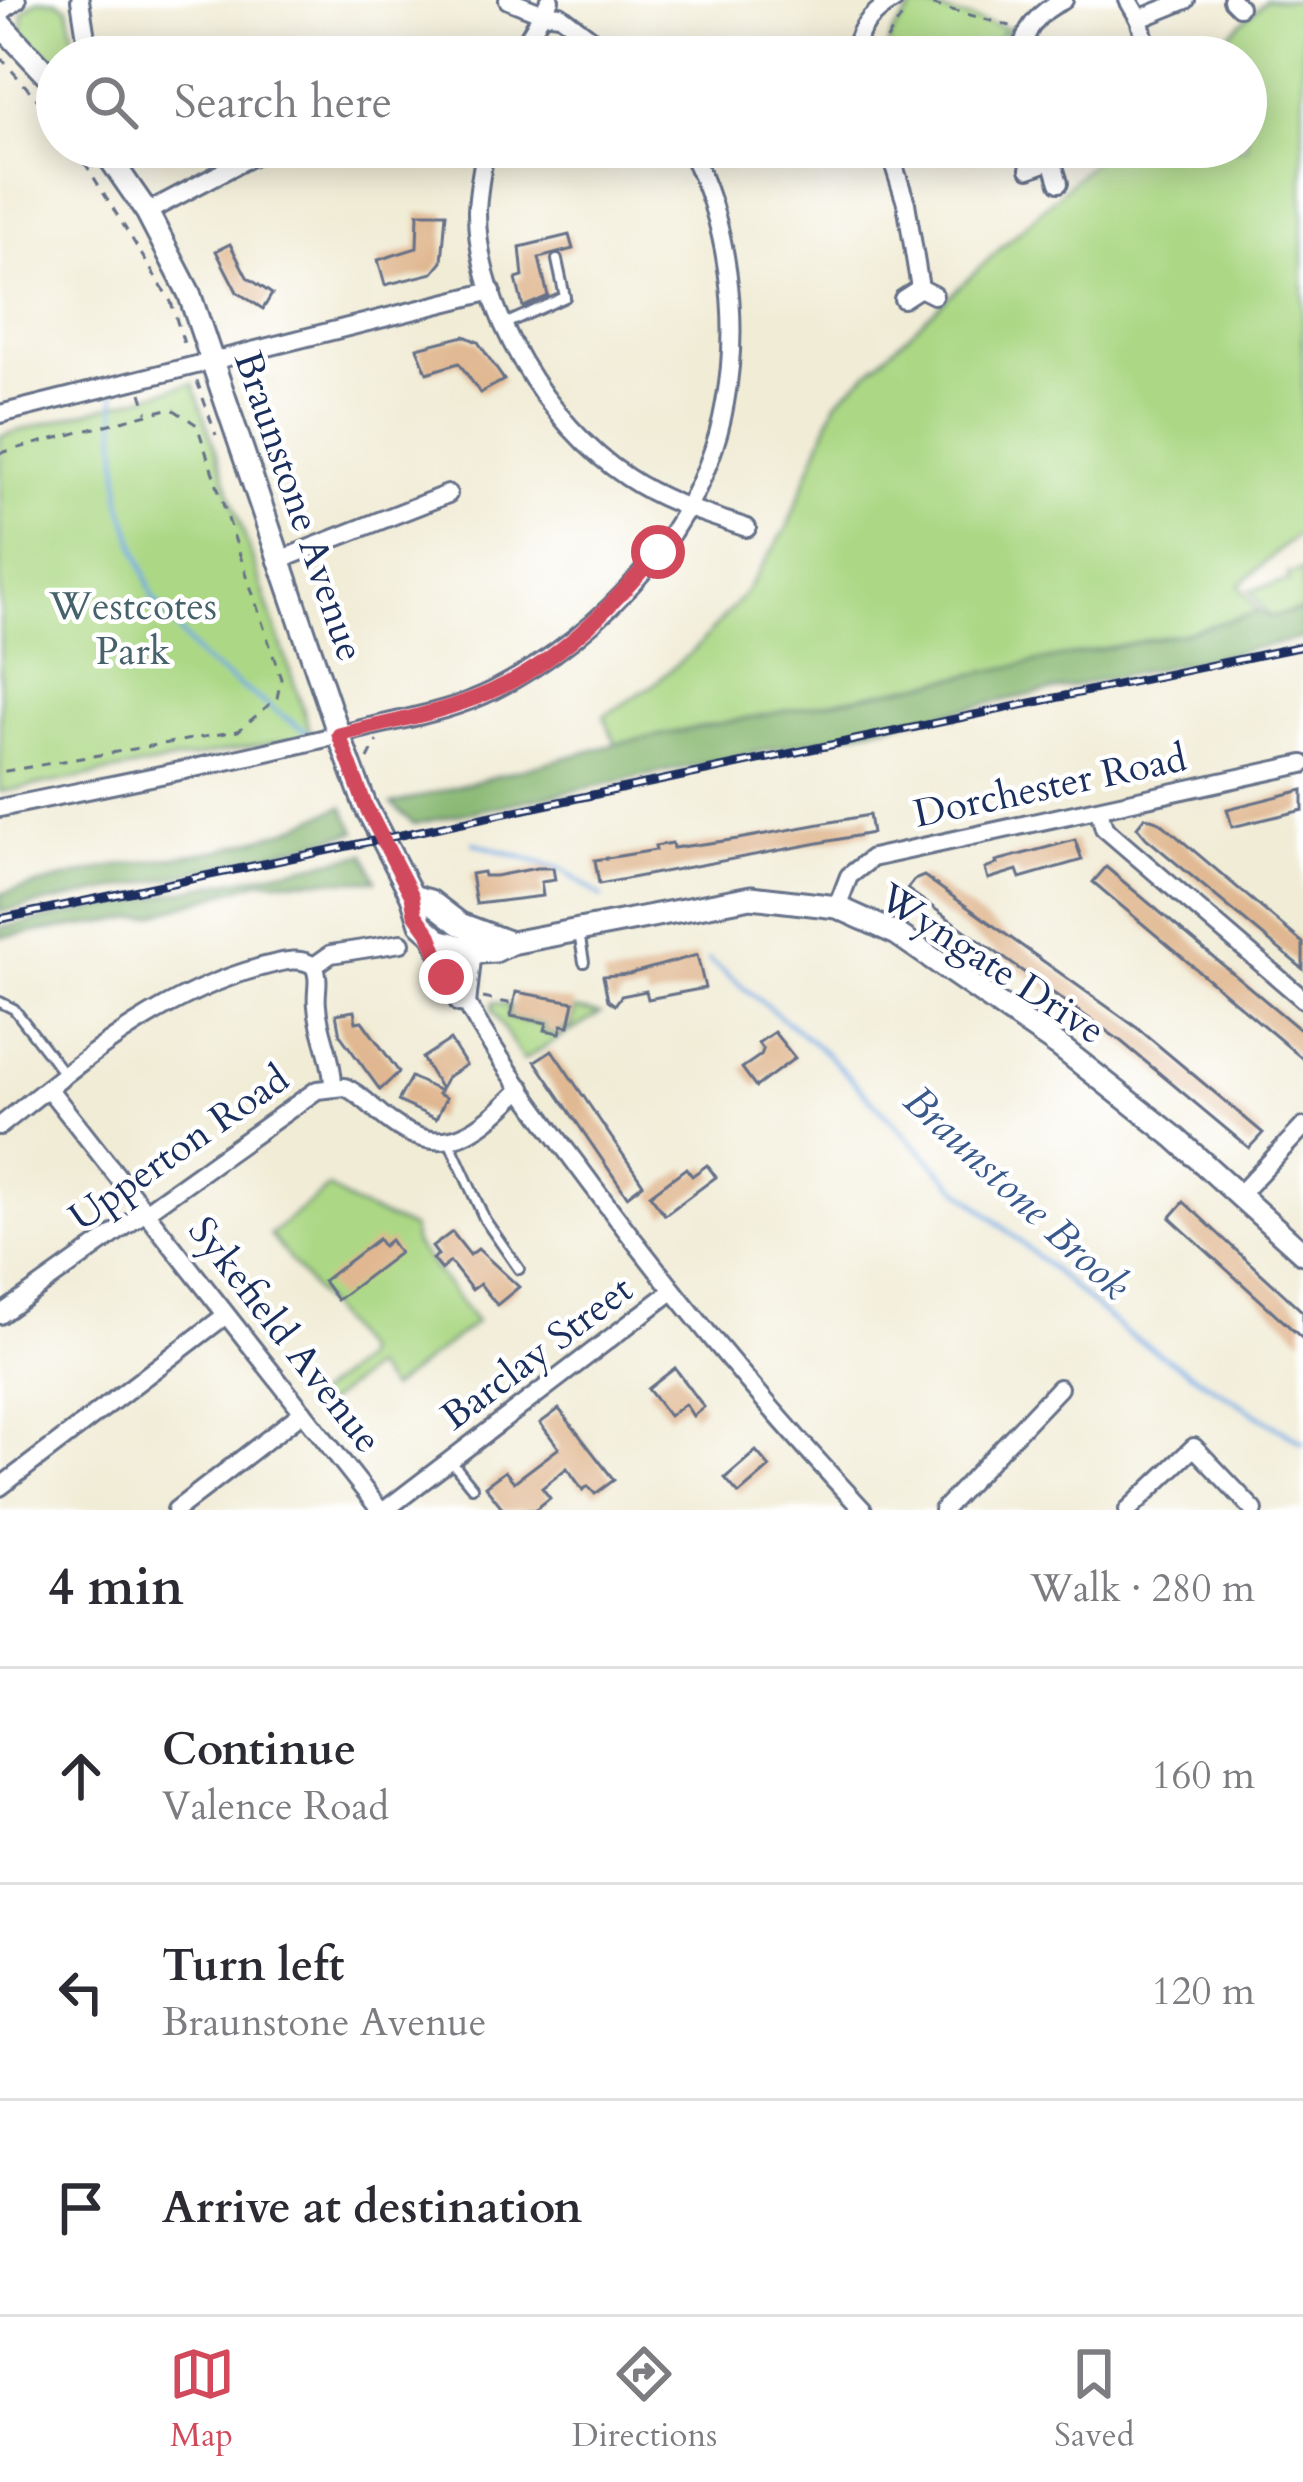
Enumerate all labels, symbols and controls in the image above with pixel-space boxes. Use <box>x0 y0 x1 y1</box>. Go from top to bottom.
search box <box>36 36 1267 168</box>
icon: search <box>78 69 144 135</box>
text: Search here <box>174 72 392 133</box>
street label: Braunstone Avenue <box>221 344 377 668</box>
route start <box>631 525 685 579</box>
park label: Westcotes Park <box>48 580 217 678</box>
street label: Dorchester Road <box>909 731 1191 841</box>
street label: Wyngate Drive <box>868 871 1115 1057</box>
route end <box>419 950 473 1004</box>
street label: Upperton Road <box>59 1052 300 1243</box>
water label: Braunstone Brook <box>891 1073 1143 1313</box>
street label: Sykefield Avenue <box>176 1206 394 1464</box>
street label: Barclay Street <box>430 1264 644 1442</box>
text: 4 min <box>48 1553 184 1623</box>
text: Walk · 280 m <box>1030 1562 1255 1615</box>
text: Continue <box>162 1719 356 1780</box>
icon: ahead <box>48 1743 114 1809</box>
text: 160 m <box>1152 1749 1255 1802</box>
text: Valence Road <box>162 1780 389 1833</box>
text: Turn left <box>162 1935 344 1996</box>
icon: left <box>48 1959 114 2025</box>
text: 120 m <box>1152 1965 1255 2018</box>
text: Braunstone Avenue <box>162 1996 486 2049</box>
icon: arrive <box>48 2175 114 2241</box>
text: Arrive at destination <box>162 2177 582 2238</box>
tab: Map <box>169 2341 235 2458</box>
tab: Directions <box>572 2341 717 2458</box>
tab: Saved <box>1054 2341 1134 2458</box>

